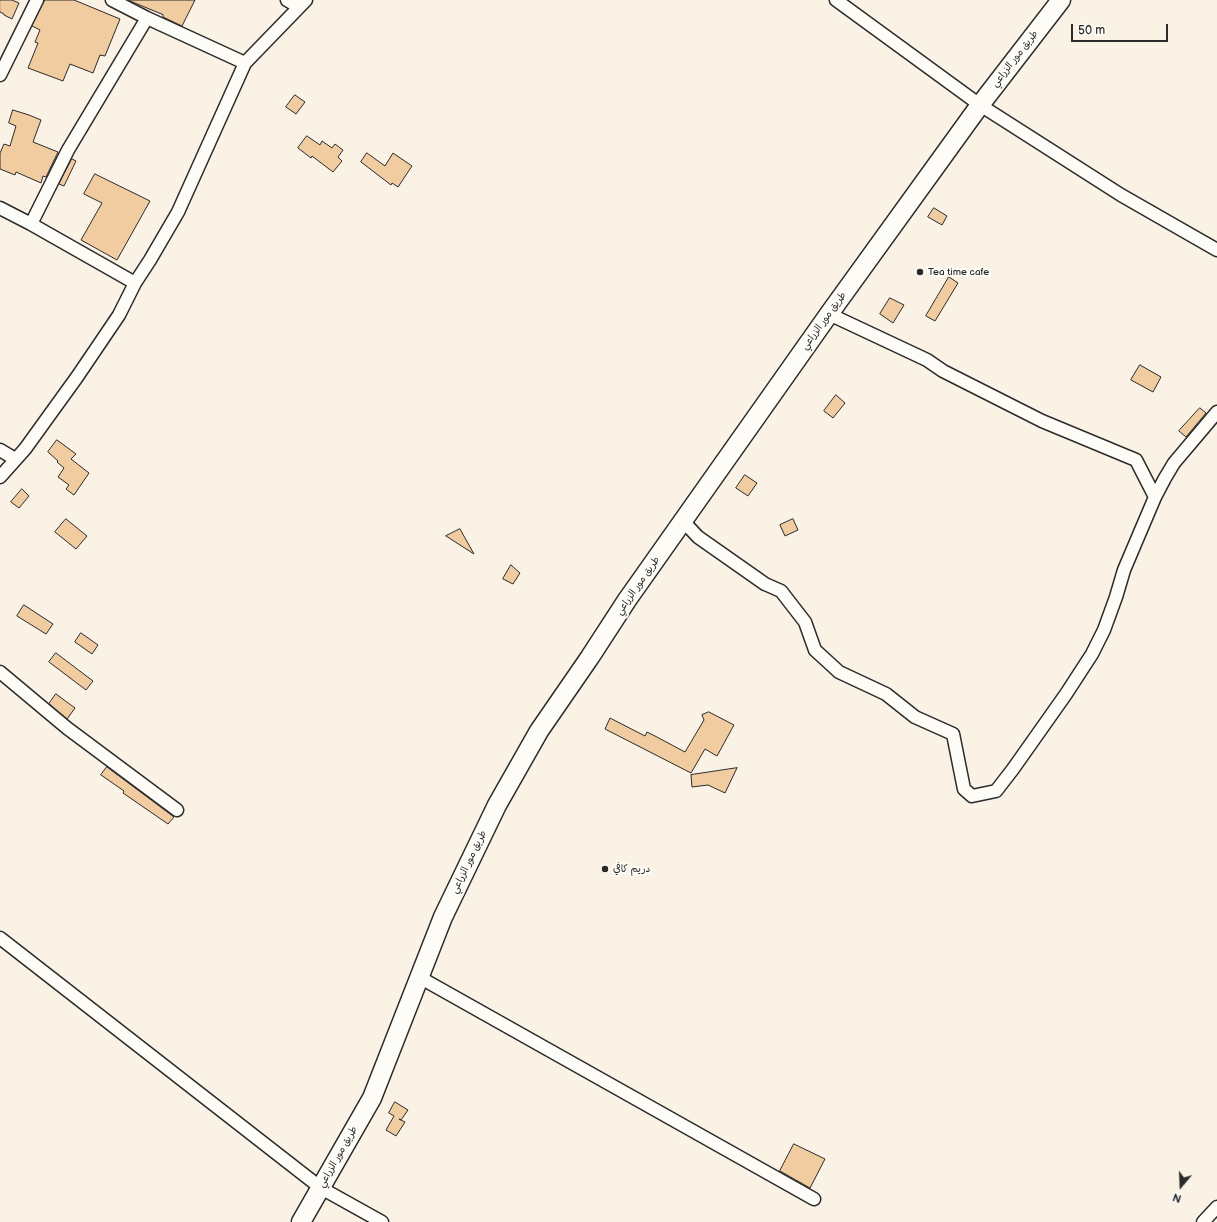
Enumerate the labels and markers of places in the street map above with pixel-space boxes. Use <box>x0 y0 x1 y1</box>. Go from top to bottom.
place label: Tea time cafe <box>928 266 989 278</box>
marker: Tea time cafe <box>915 267 925 277</box>
place label: دريم كافي <box>613 863 650 875</box>
marker: دريم كافي <box>600 864 610 874</box>

